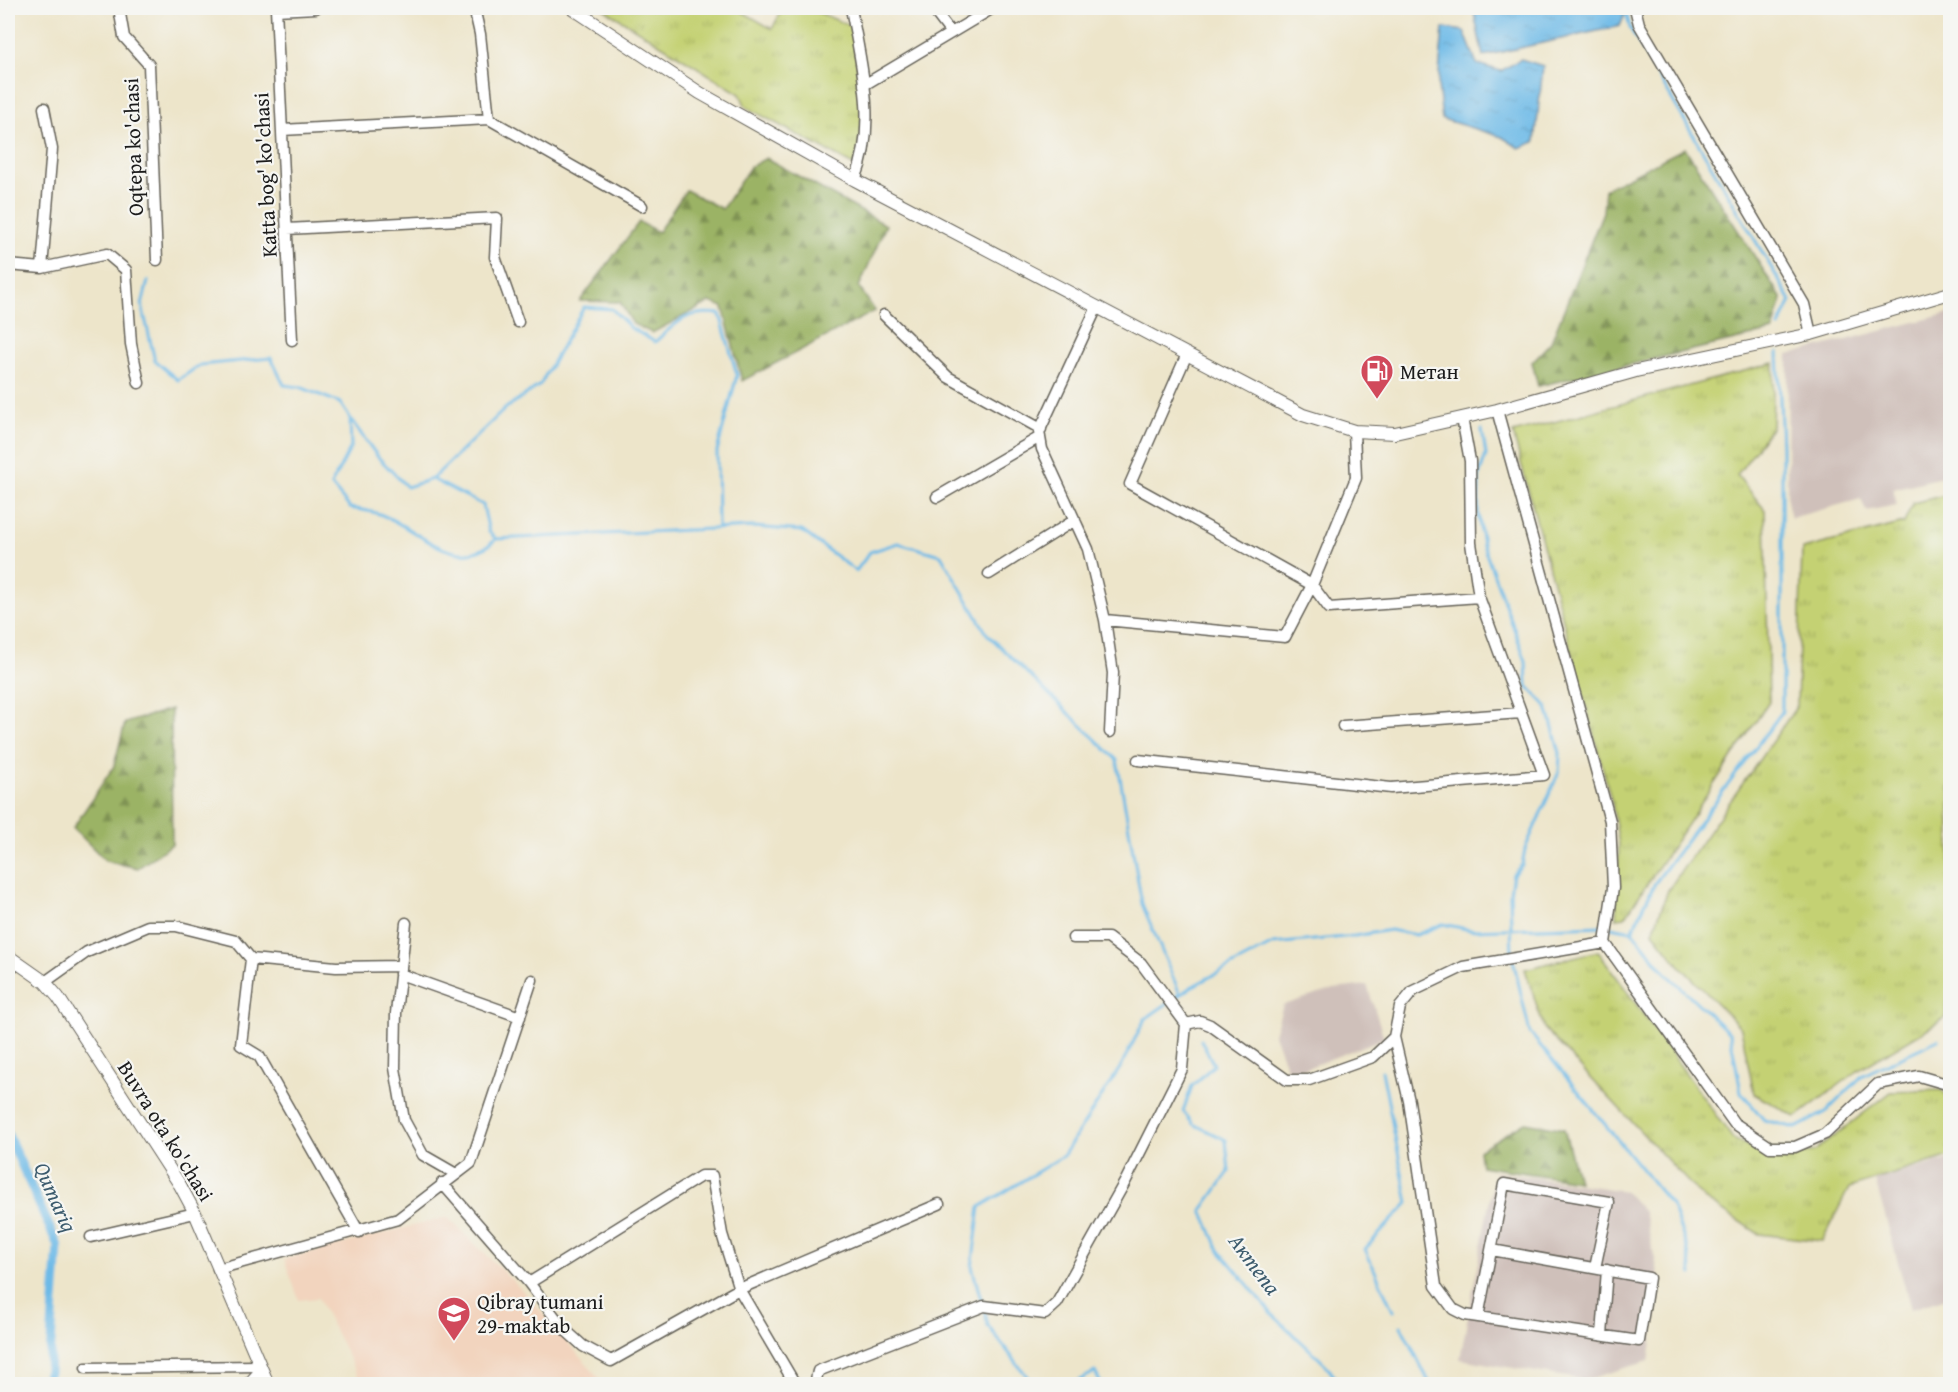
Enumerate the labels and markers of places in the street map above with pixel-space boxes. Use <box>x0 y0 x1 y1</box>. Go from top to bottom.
fuel station icon: Метан <box>1359 353 1395 400</box>
place label: Метан <box>1400 356 1459 387</box>
place label: Qibray tumani 29-maktab <box>477 1286 604 1341</box>
school or university icon: Qibray tumani 29-maktab <box>436 1295 472 1342</box>

